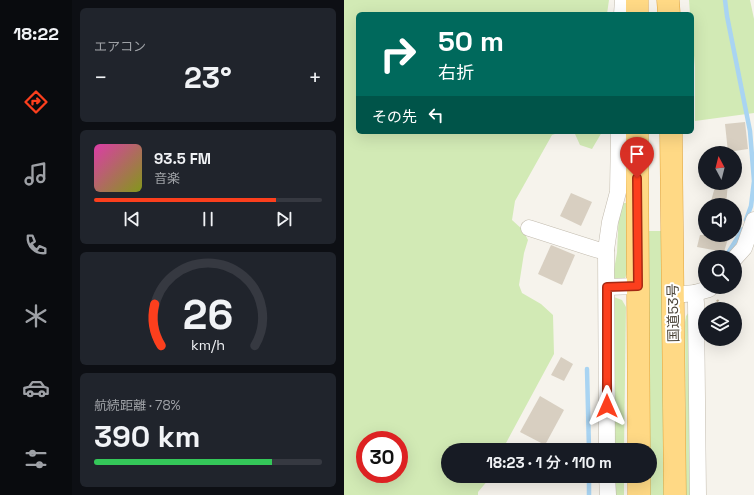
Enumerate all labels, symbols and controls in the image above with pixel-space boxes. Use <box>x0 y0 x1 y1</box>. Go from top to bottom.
text: 18:22 <box>13 22 59 45</box>
text: 50 m <box>438 23 504 59</box>
icon: right <box>372 28 424 80</box>
text: エアコン <box>94 38 146 55</box>
text: 23° <box>184 58 232 97</box>
text: 右折 <box>438 61 474 84</box>
text: − <box>94 63 108 91</box>
text: + <box>308 63 322 91</box>
icon: directions <box>22 88 50 116</box>
icon: left <box>425 104 447 126</box>
text: その先 <box>372 107 417 126</box>
pin <box>620 137 654 178</box>
icon: arrive <box>626 143 648 165</box>
north arrow <box>698 146 742 190</box>
map controls <box>698 146 742 346</box>
text: 93.5 FM <box>154 149 211 168</box>
icon: music <box>22 160 50 188</box>
text: 音楽 <box>154 170 180 187</box>
button: sound <box>698 198 742 242</box>
icon: previous <box>121 208 143 230</box>
icon: pause <box>197 208 219 230</box>
icon: next <box>273 208 295 230</box>
icon: phone <box>22 231 50 259</box>
button: search <box>698 250 742 294</box>
street label: 国道53号 <box>663 283 683 343</box>
text: 26 <box>183 288 233 341</box>
icon: climate <box>22 302 50 330</box>
button: layers <box>698 302 742 346</box>
text: km/h <box>191 336 225 354</box>
icon: car <box>22 374 50 402</box>
position arrow <box>586 385 628 427</box>
text: 航続距離 · 78% <box>94 397 181 414</box>
text: 390 km <box>94 417 200 456</box>
speed limit sign: 30 <box>356 431 408 483</box>
icon: filters <box>22 445 50 473</box>
text: 18:23 · 1 分 · 110 m <box>486 453 612 472</box>

